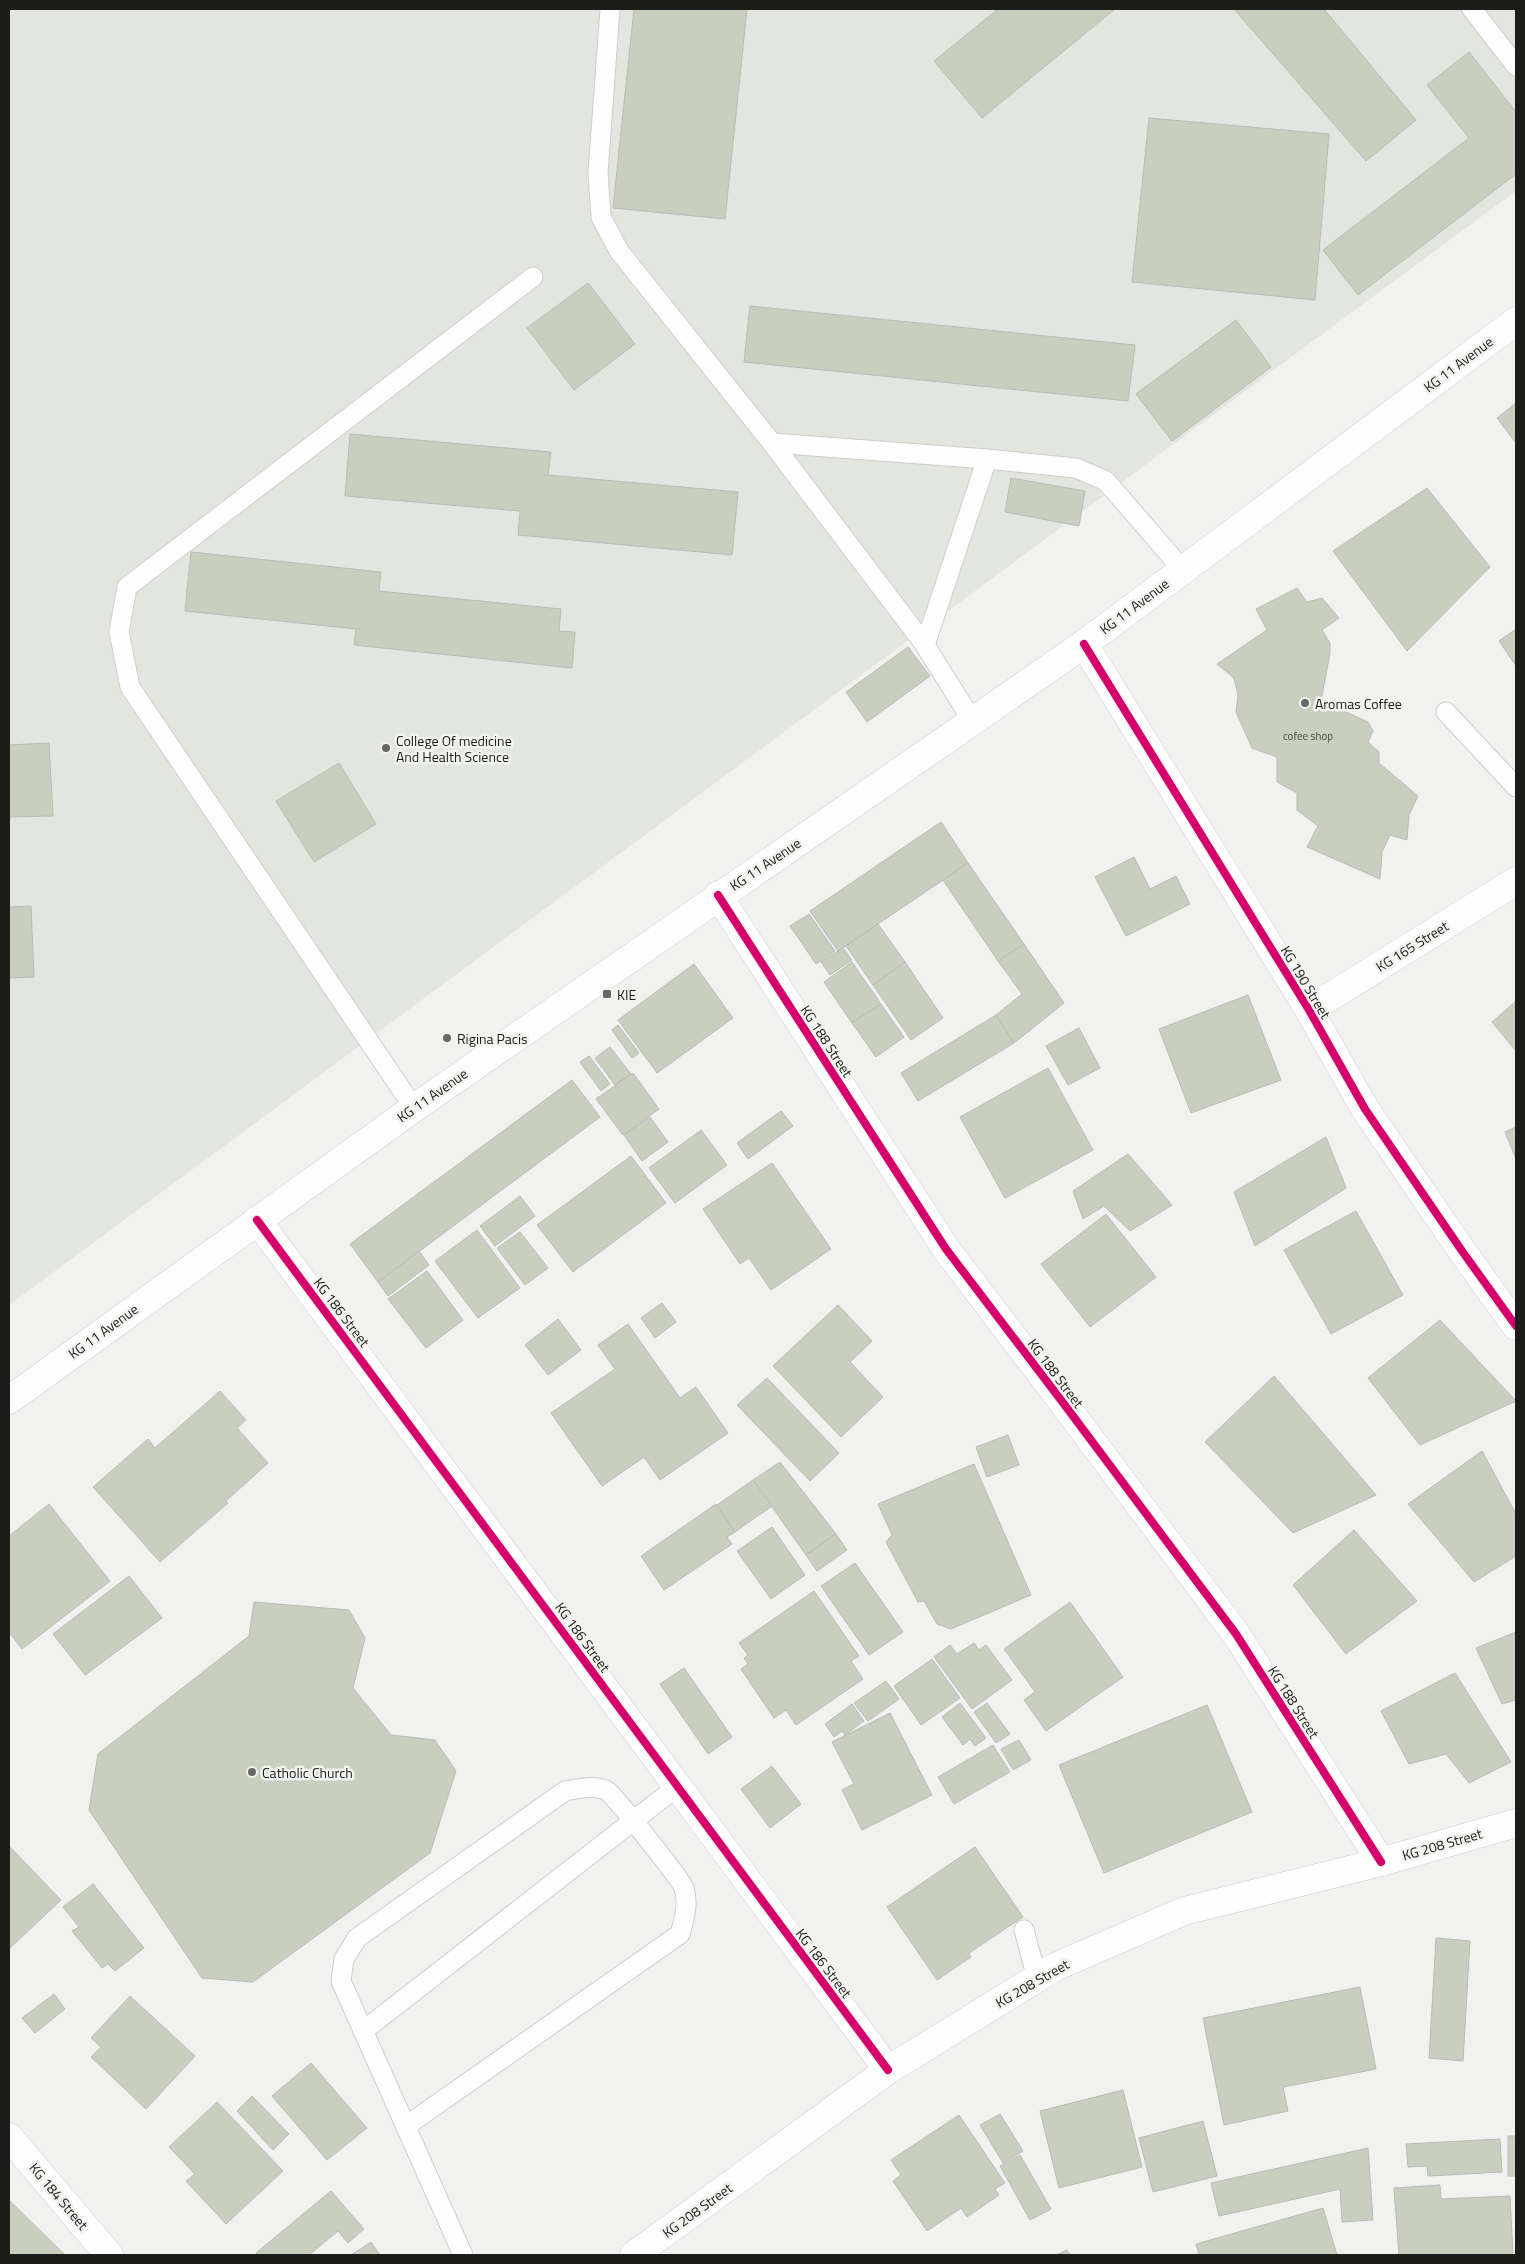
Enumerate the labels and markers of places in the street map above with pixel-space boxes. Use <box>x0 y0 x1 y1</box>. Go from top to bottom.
place label: Aromas Coffee <box>1315 693 1402 714</box>
marker: Aromas Coffee <box>1299 697 1311 709</box>
place label: College Of medicine And Health Science <box>396 730 512 767</box>
marker: College Of medicine And Health Science <box>380 742 392 754</box>
place label: KIE <box>617 984 636 1005</box>
marker: KIE <box>601 988 613 1000</box>
place label: Rigina Pacis <box>457 1028 528 1049</box>
marker: Rigina Pacis <box>441 1032 453 1044</box>
place label: Catholic Church <box>262 1762 353 1783</box>
marker: Catholic Church <box>246 1766 258 1778</box>

